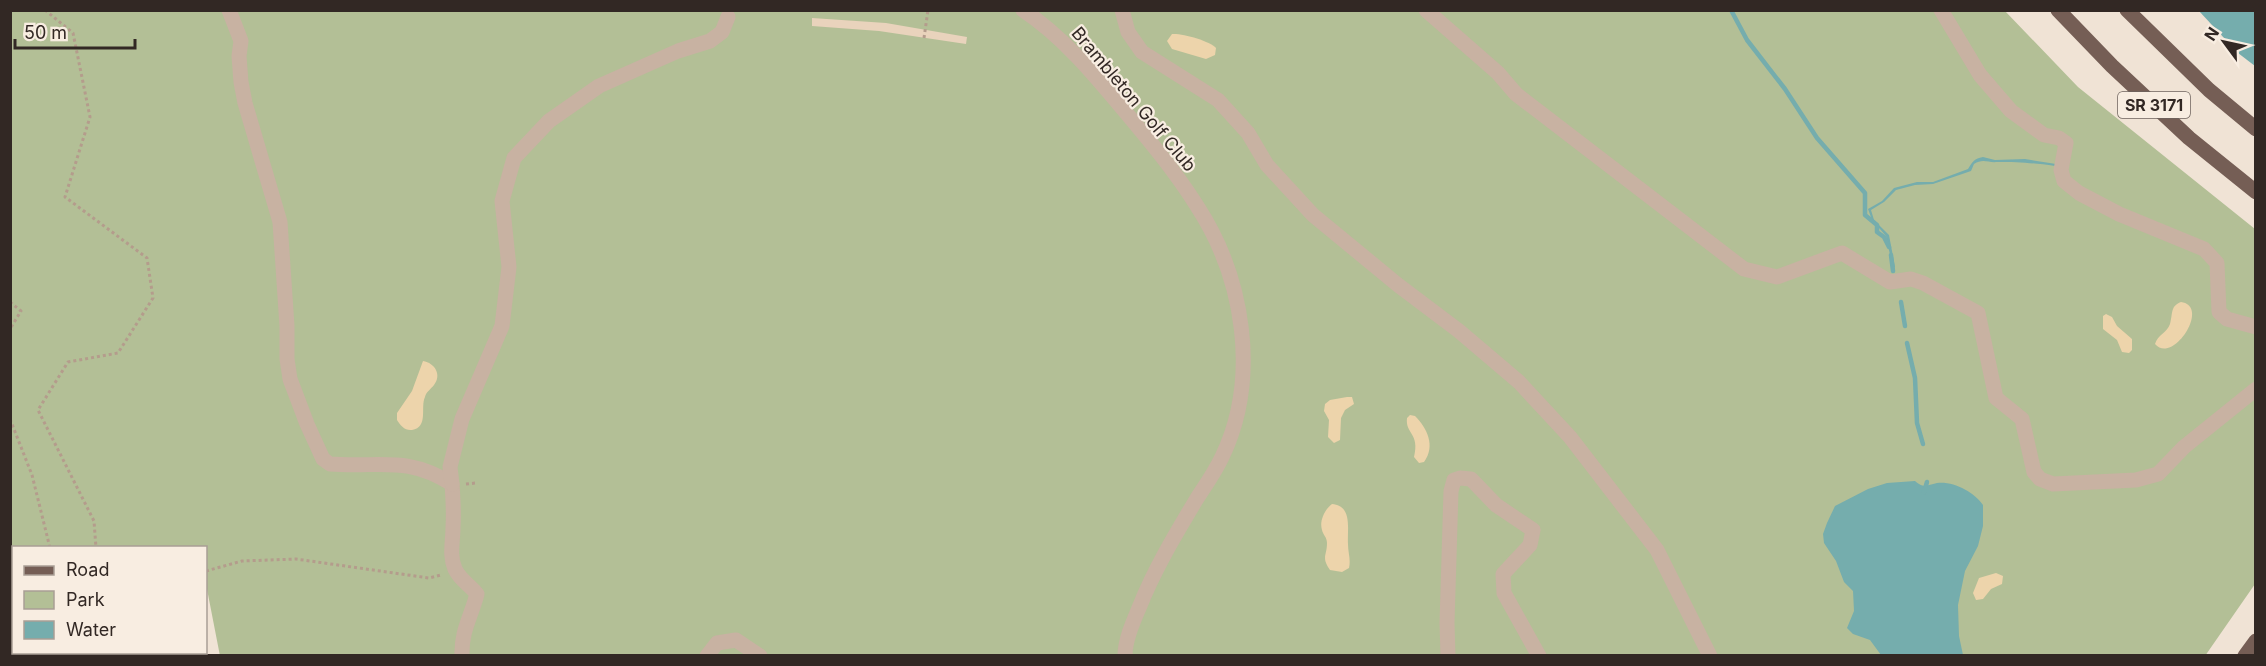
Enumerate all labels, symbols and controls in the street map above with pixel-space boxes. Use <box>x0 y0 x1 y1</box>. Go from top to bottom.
scale bar <box>15 12 135 50</box>
north arrow <box>2194 12 2254 72</box>
text: 50 m <box>24 22 67 43</box>
street label: Brambleton Golf Club <box>1067 23 1201 175</box>
text: N <box>2200 23 2223 44</box>
road number: SR 3171 <box>2118 92 2190 118</box>
legend <box>12 546 207 654</box>
text: Road <box>66 559 109 580</box>
text: Park <box>66 589 105 610</box>
text: Water <box>66 619 116 640</box>

